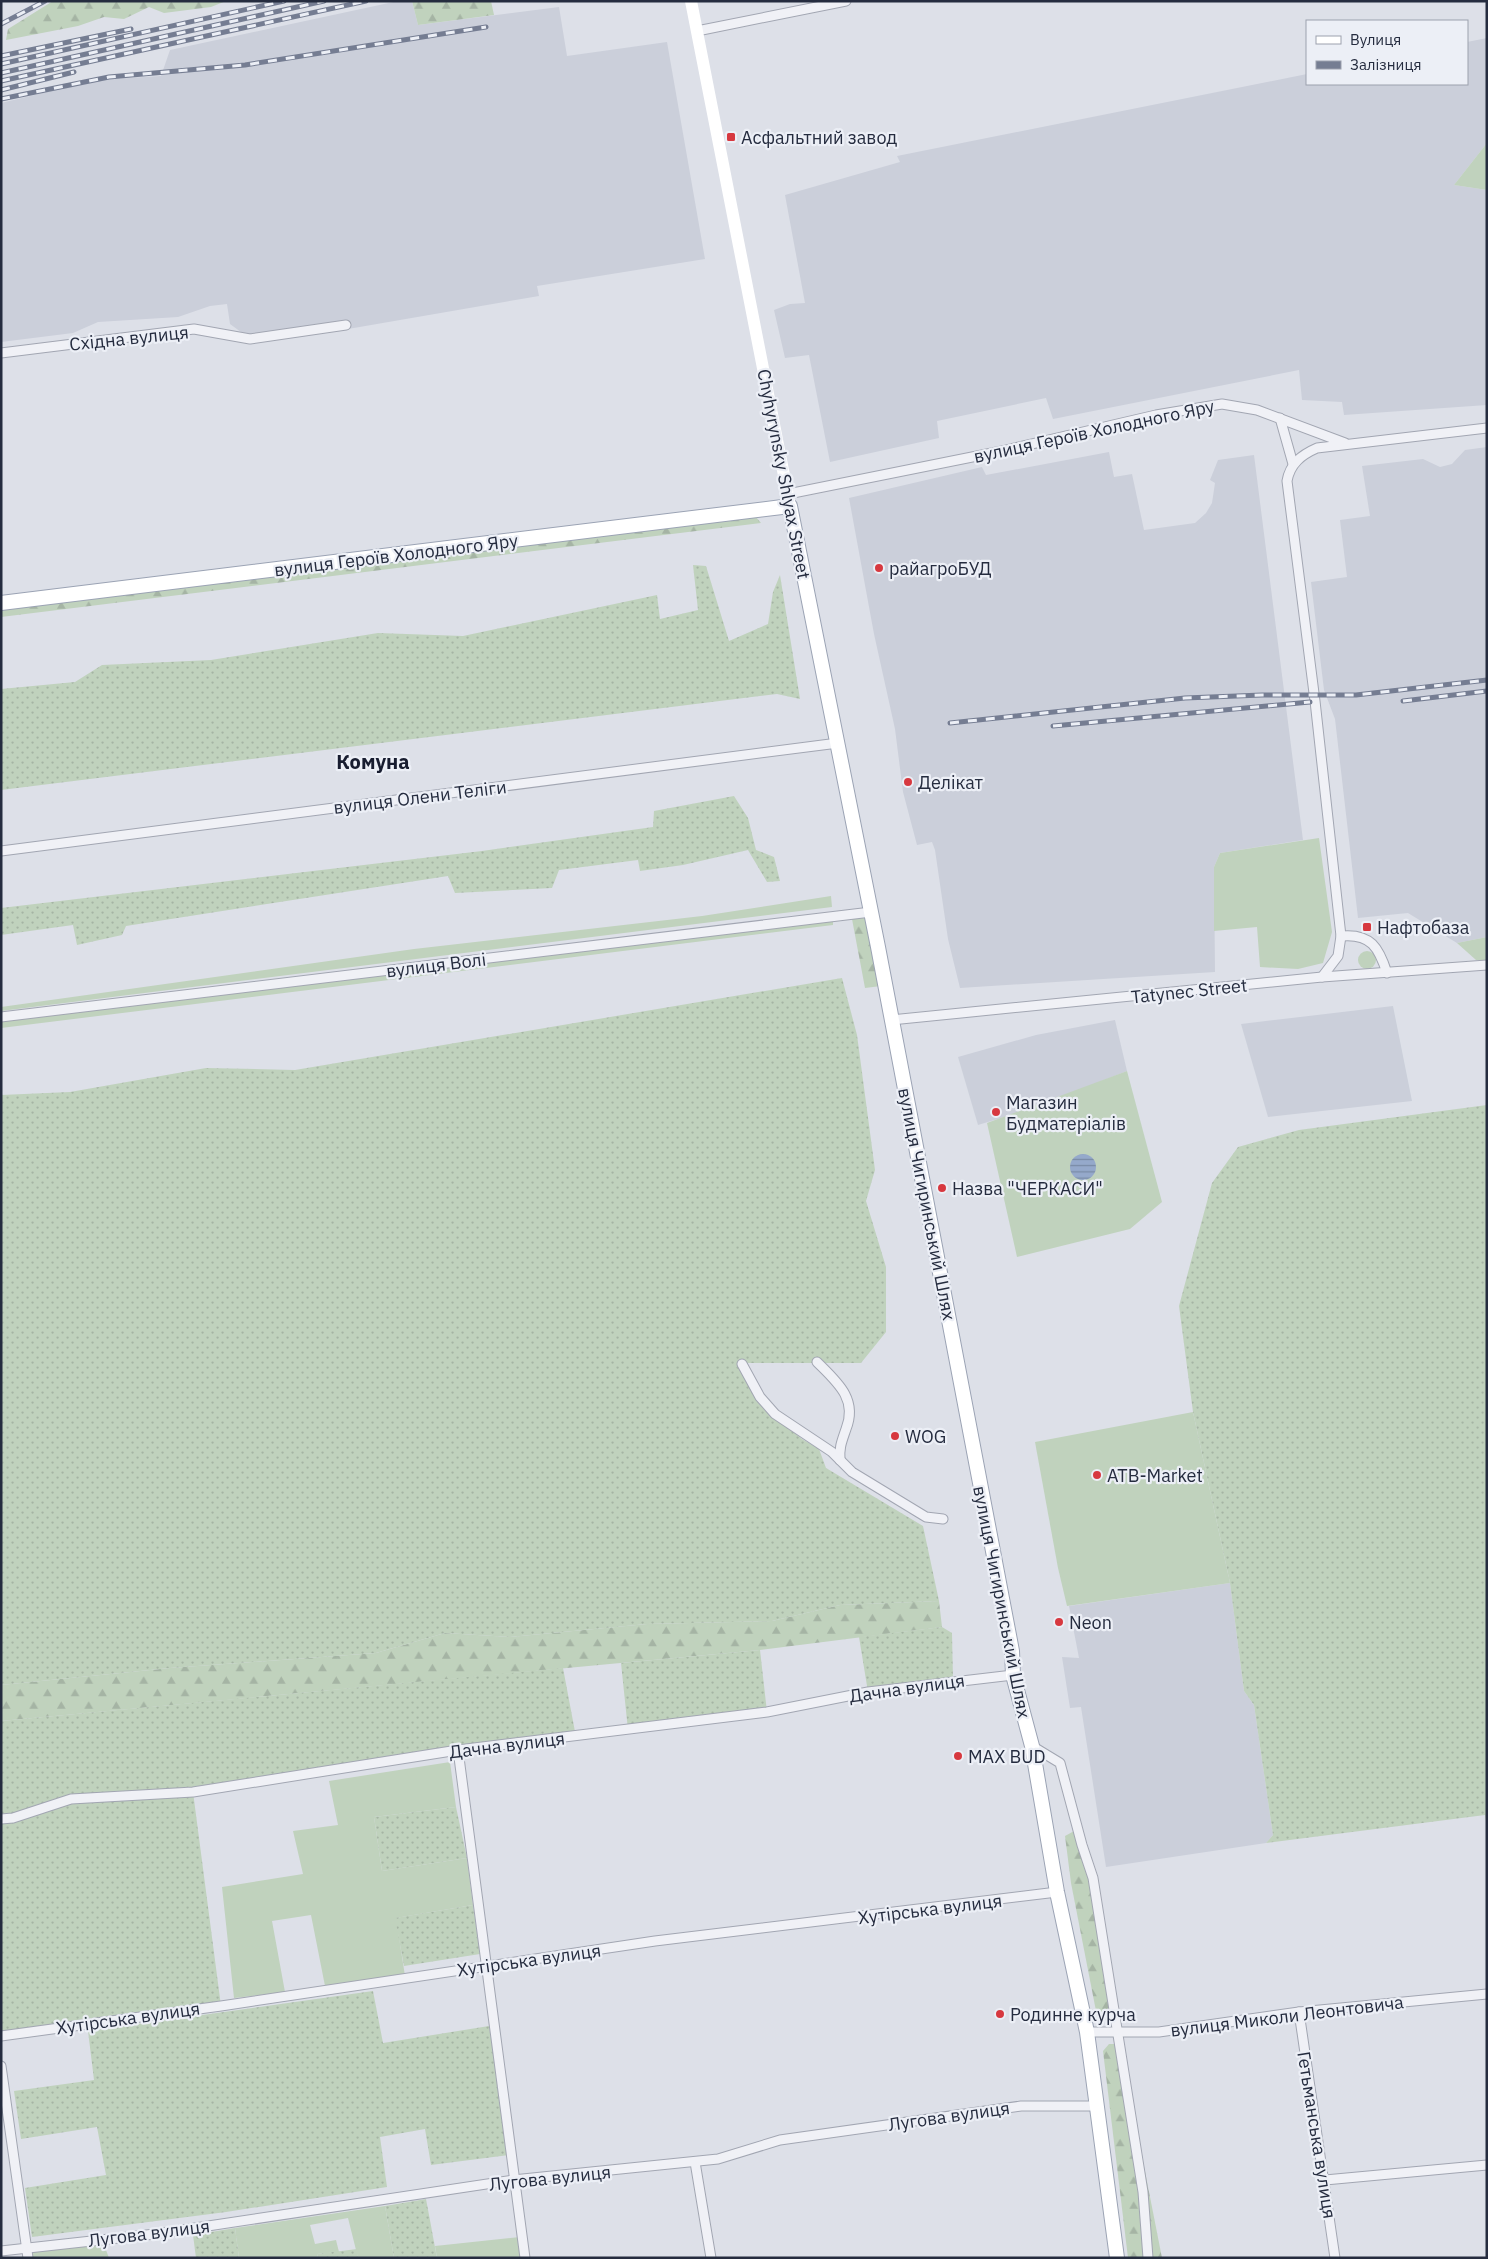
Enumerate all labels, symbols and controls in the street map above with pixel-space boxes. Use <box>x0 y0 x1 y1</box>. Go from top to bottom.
legend <box>1306 20 1468 85</box>
text: Вулиця <box>1350 30 1401 49</box>
text: Залізниця <box>1350 55 1421 74</box>
place label: Асфальтний завод <box>741 126 897 149</box>
marker: Асфальтний завод <box>725 131 737 143</box>
street label: Східна вулиця <box>68 320 190 356</box>
street label: Chyhyrynsky Shlyax Street <box>752 367 816 581</box>
street label: вулиця Героїв Холодного Яру <box>972 394 1216 468</box>
street label: вулиця Героїв Холодного Яру <box>273 529 519 581</box>
place label: райагроБУД <box>889 557 992 580</box>
marker: райагроБУД <box>873 562 885 574</box>
district label: Комуна <box>336 748 410 775</box>
place label: Делікат <box>918 771 984 794</box>
street label: вулиця Олени Теліги <box>332 775 508 819</box>
marker: Делікат <box>902 776 914 788</box>
place label: Нафтобаза <box>1377 916 1470 939</box>
marker: Нафтобаза <box>1361 921 1373 933</box>
street label: вулиця Волі <box>385 947 487 983</box>
street label: Tatynec Street <box>1130 973 1248 1009</box>
street label: вулиця Чигиринський Шлях <box>893 1086 961 1322</box>
place label: Магазин Будматеріалів <box>1006 1091 1126 1135</box>
marker: Магазин Будматеріалів <box>990 1106 1002 1118</box>
place label: Назва "ЧЕРКАСИ" <box>952 1177 1103 1200</box>
marker: Назва "ЧЕРКАСИ" <box>936 1182 948 1194</box>
place label: WOG <box>905 1425 946 1448</box>
marker: WOG <box>889 1430 901 1442</box>
place label: ATB-Market <box>1107 1464 1203 1487</box>
marker: ATB-Market <box>1091 1469 1103 1481</box>
street label: вулиця Чигиринський Шлях <box>968 1484 1036 1720</box>
place label: Neon <box>1069 1611 1112 1634</box>
marker: Neon <box>1053 1616 1065 1628</box>
street label: Дачна вулиця <box>848 1669 966 1707</box>
street label: Дачна вулиця <box>448 1726 566 1764</box>
place label: MAX BUD <box>968 1745 1046 1768</box>
marker: MAX BUD <box>952 1750 964 1762</box>
street label: Хутірська вулиця <box>857 1889 1003 1929</box>
street label: Хутірська вулиця <box>456 1939 602 1981</box>
street label: вулиця Миколи Леонтовича <box>1169 1990 1405 2042</box>
street label: Хутірська вулиця <box>55 1997 201 2039</box>
place label: Родинне курча <box>1010 2003 1136 2026</box>
marker: Родинне курча <box>994 2008 1006 2020</box>
street label: Гетьманська вулиця <box>1292 2050 1342 2220</box>
street label: Лугова вулиця <box>887 2096 1011 2136</box>
street label: Лугова вулиця <box>488 2160 612 2196</box>
street label: Лугова вулиця <box>87 2214 211 2252</box>

